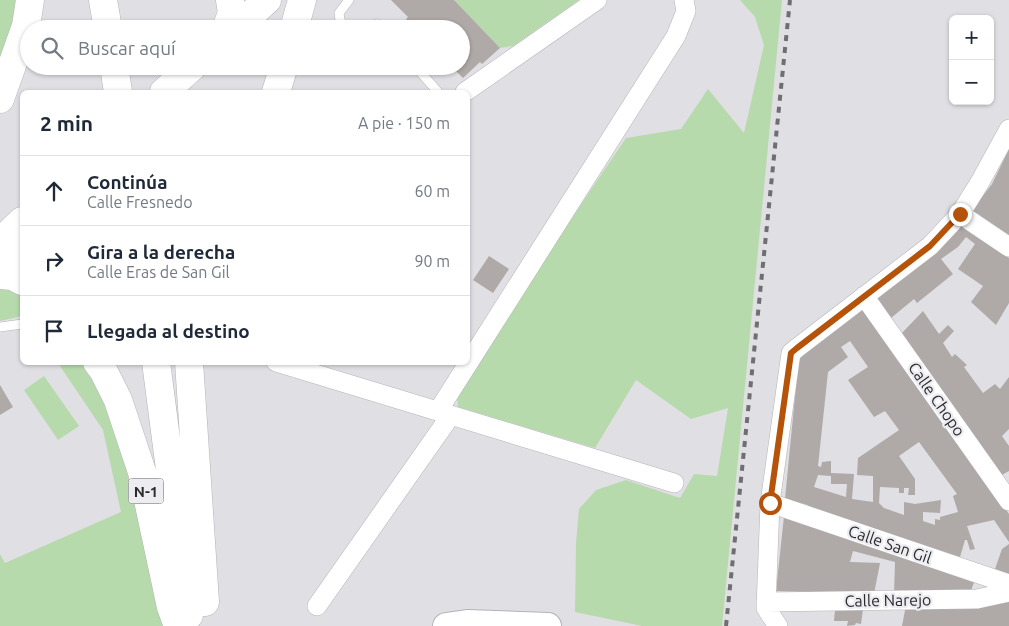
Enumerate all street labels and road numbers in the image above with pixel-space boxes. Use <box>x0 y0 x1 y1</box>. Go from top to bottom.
street label: Calle Chopo <box>905 359 969 439</box>
road number: N-1 <box>128 478 164 504</box>
street label: Calle San Gil <box>846 521 934 567</box>
street label: Calle Narejo <box>844 590 932 610</box>

